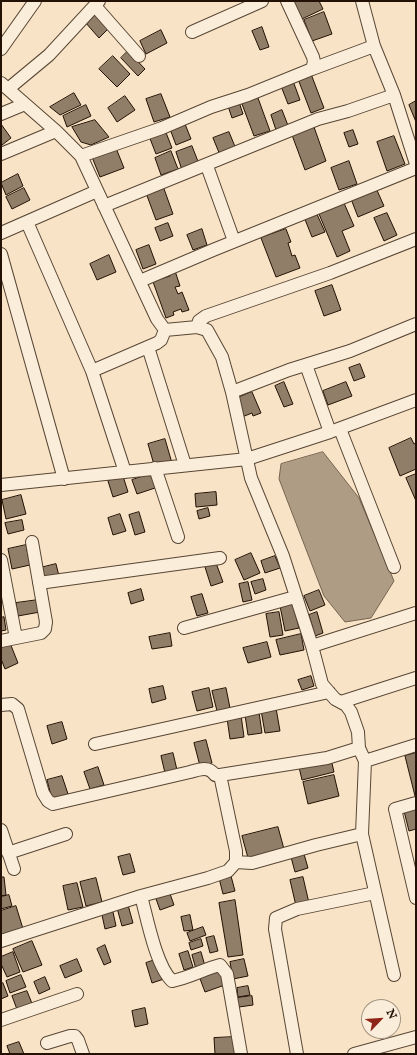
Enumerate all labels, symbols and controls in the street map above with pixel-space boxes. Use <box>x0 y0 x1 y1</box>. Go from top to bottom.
north arrow <box>361 999 401 1039</box>
text: N <box>383 1007 399 1022</box>

